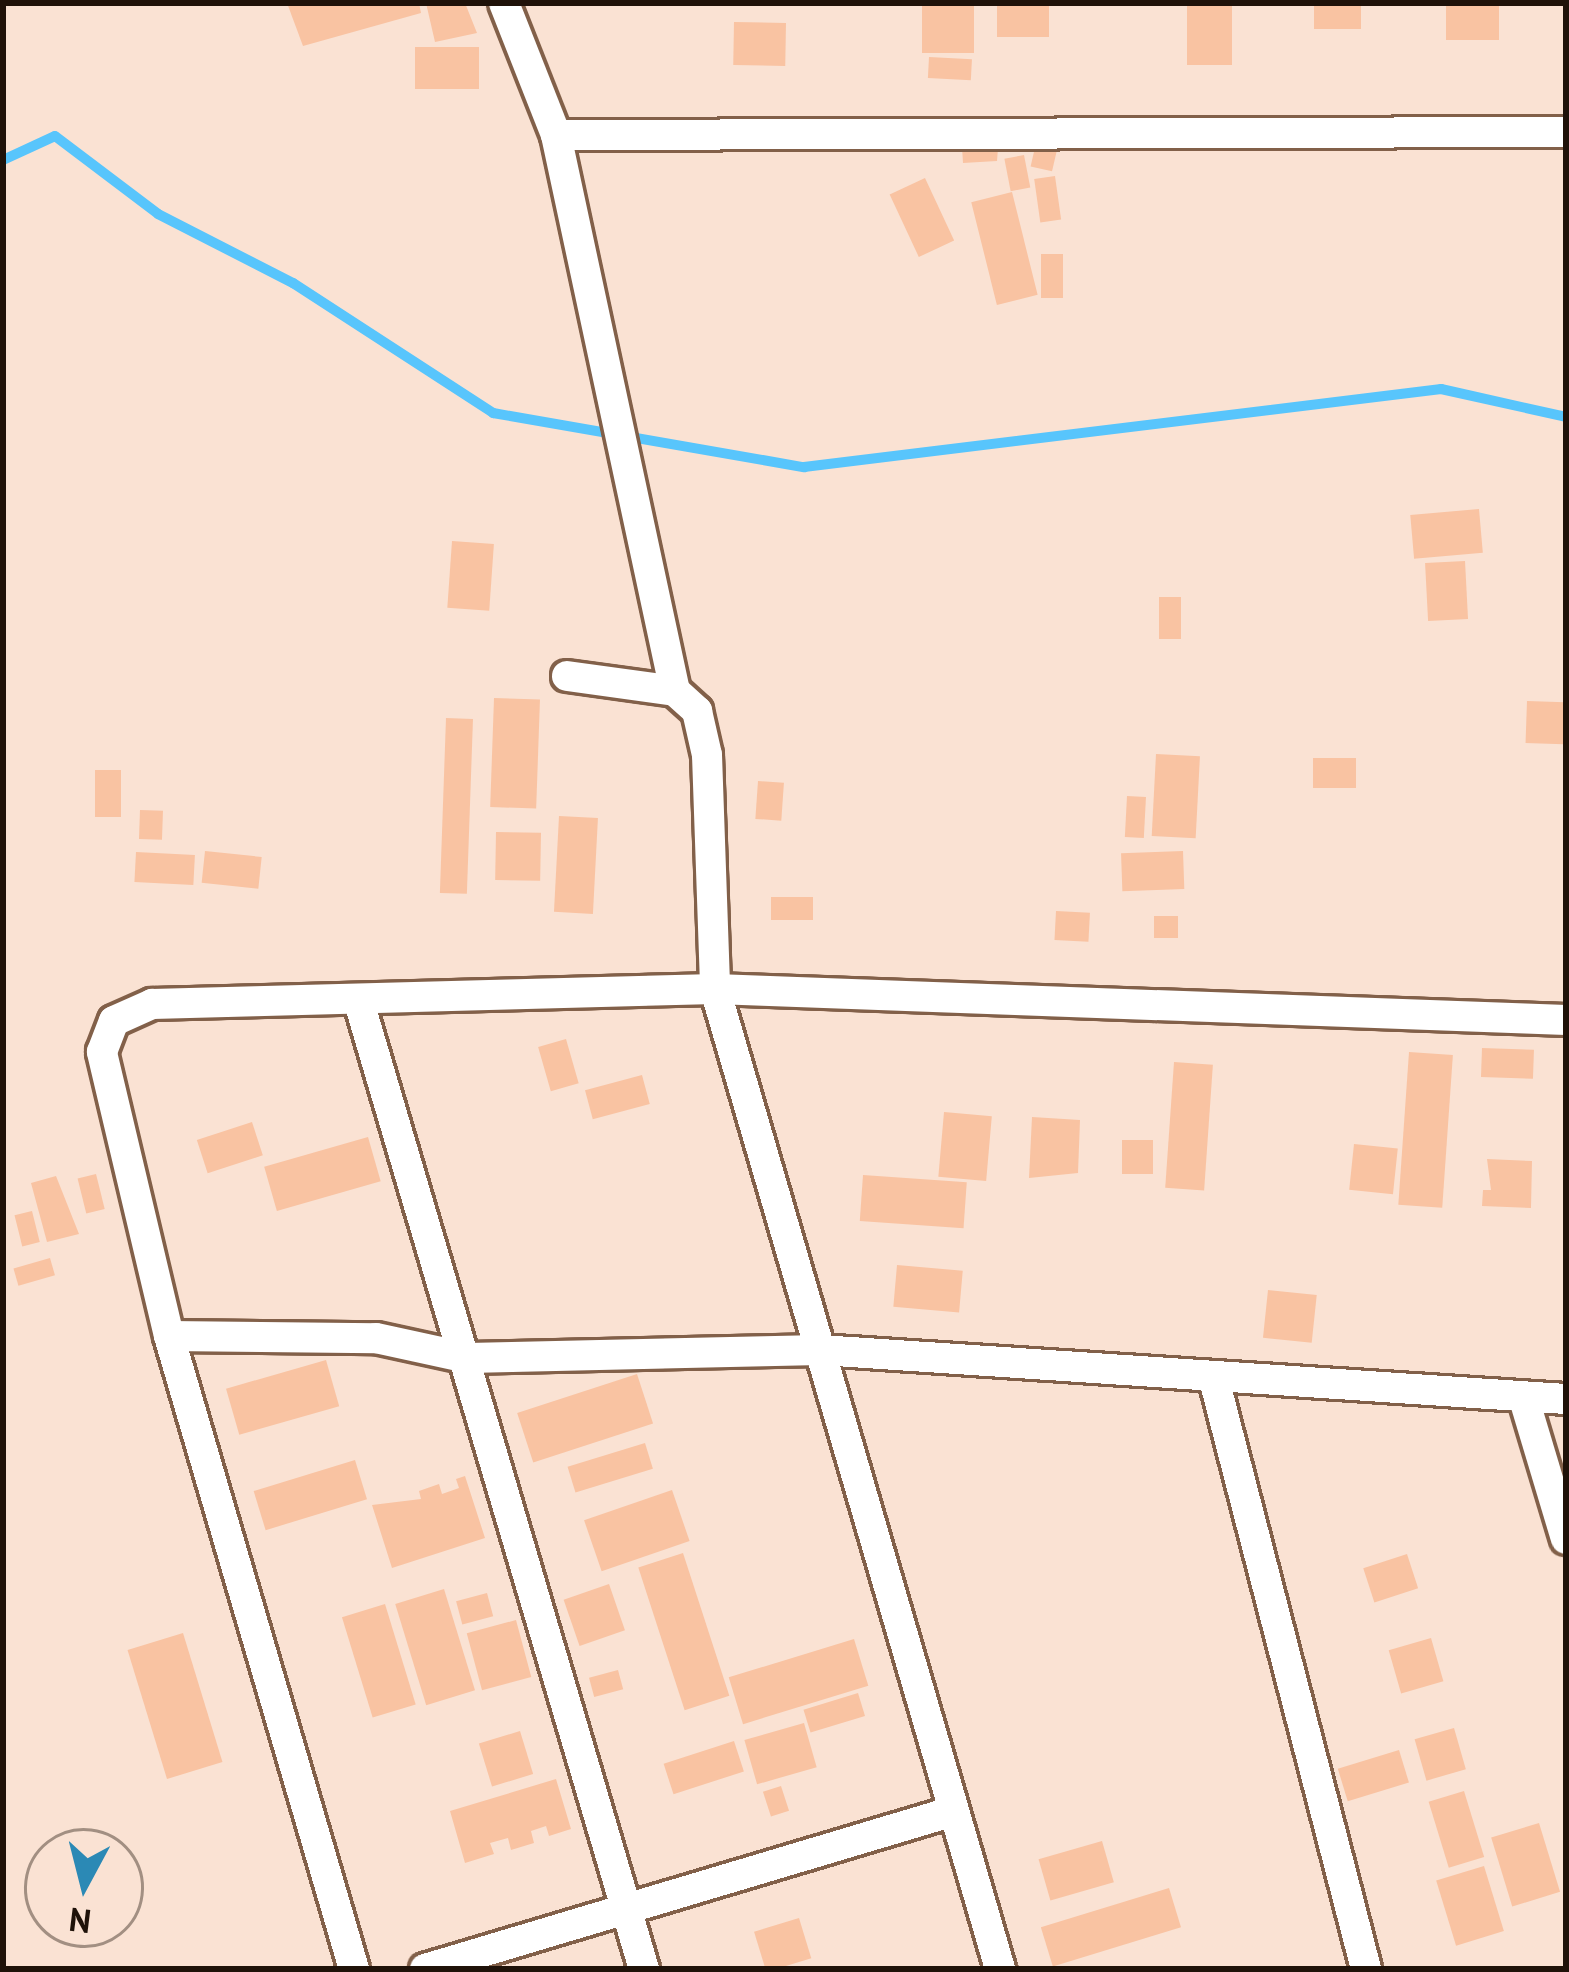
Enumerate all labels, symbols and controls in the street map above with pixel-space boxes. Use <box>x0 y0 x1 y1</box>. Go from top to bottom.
north arrow <box>24 1828 144 1948</box>
text: N <box>67 1899 93 1944</box>

